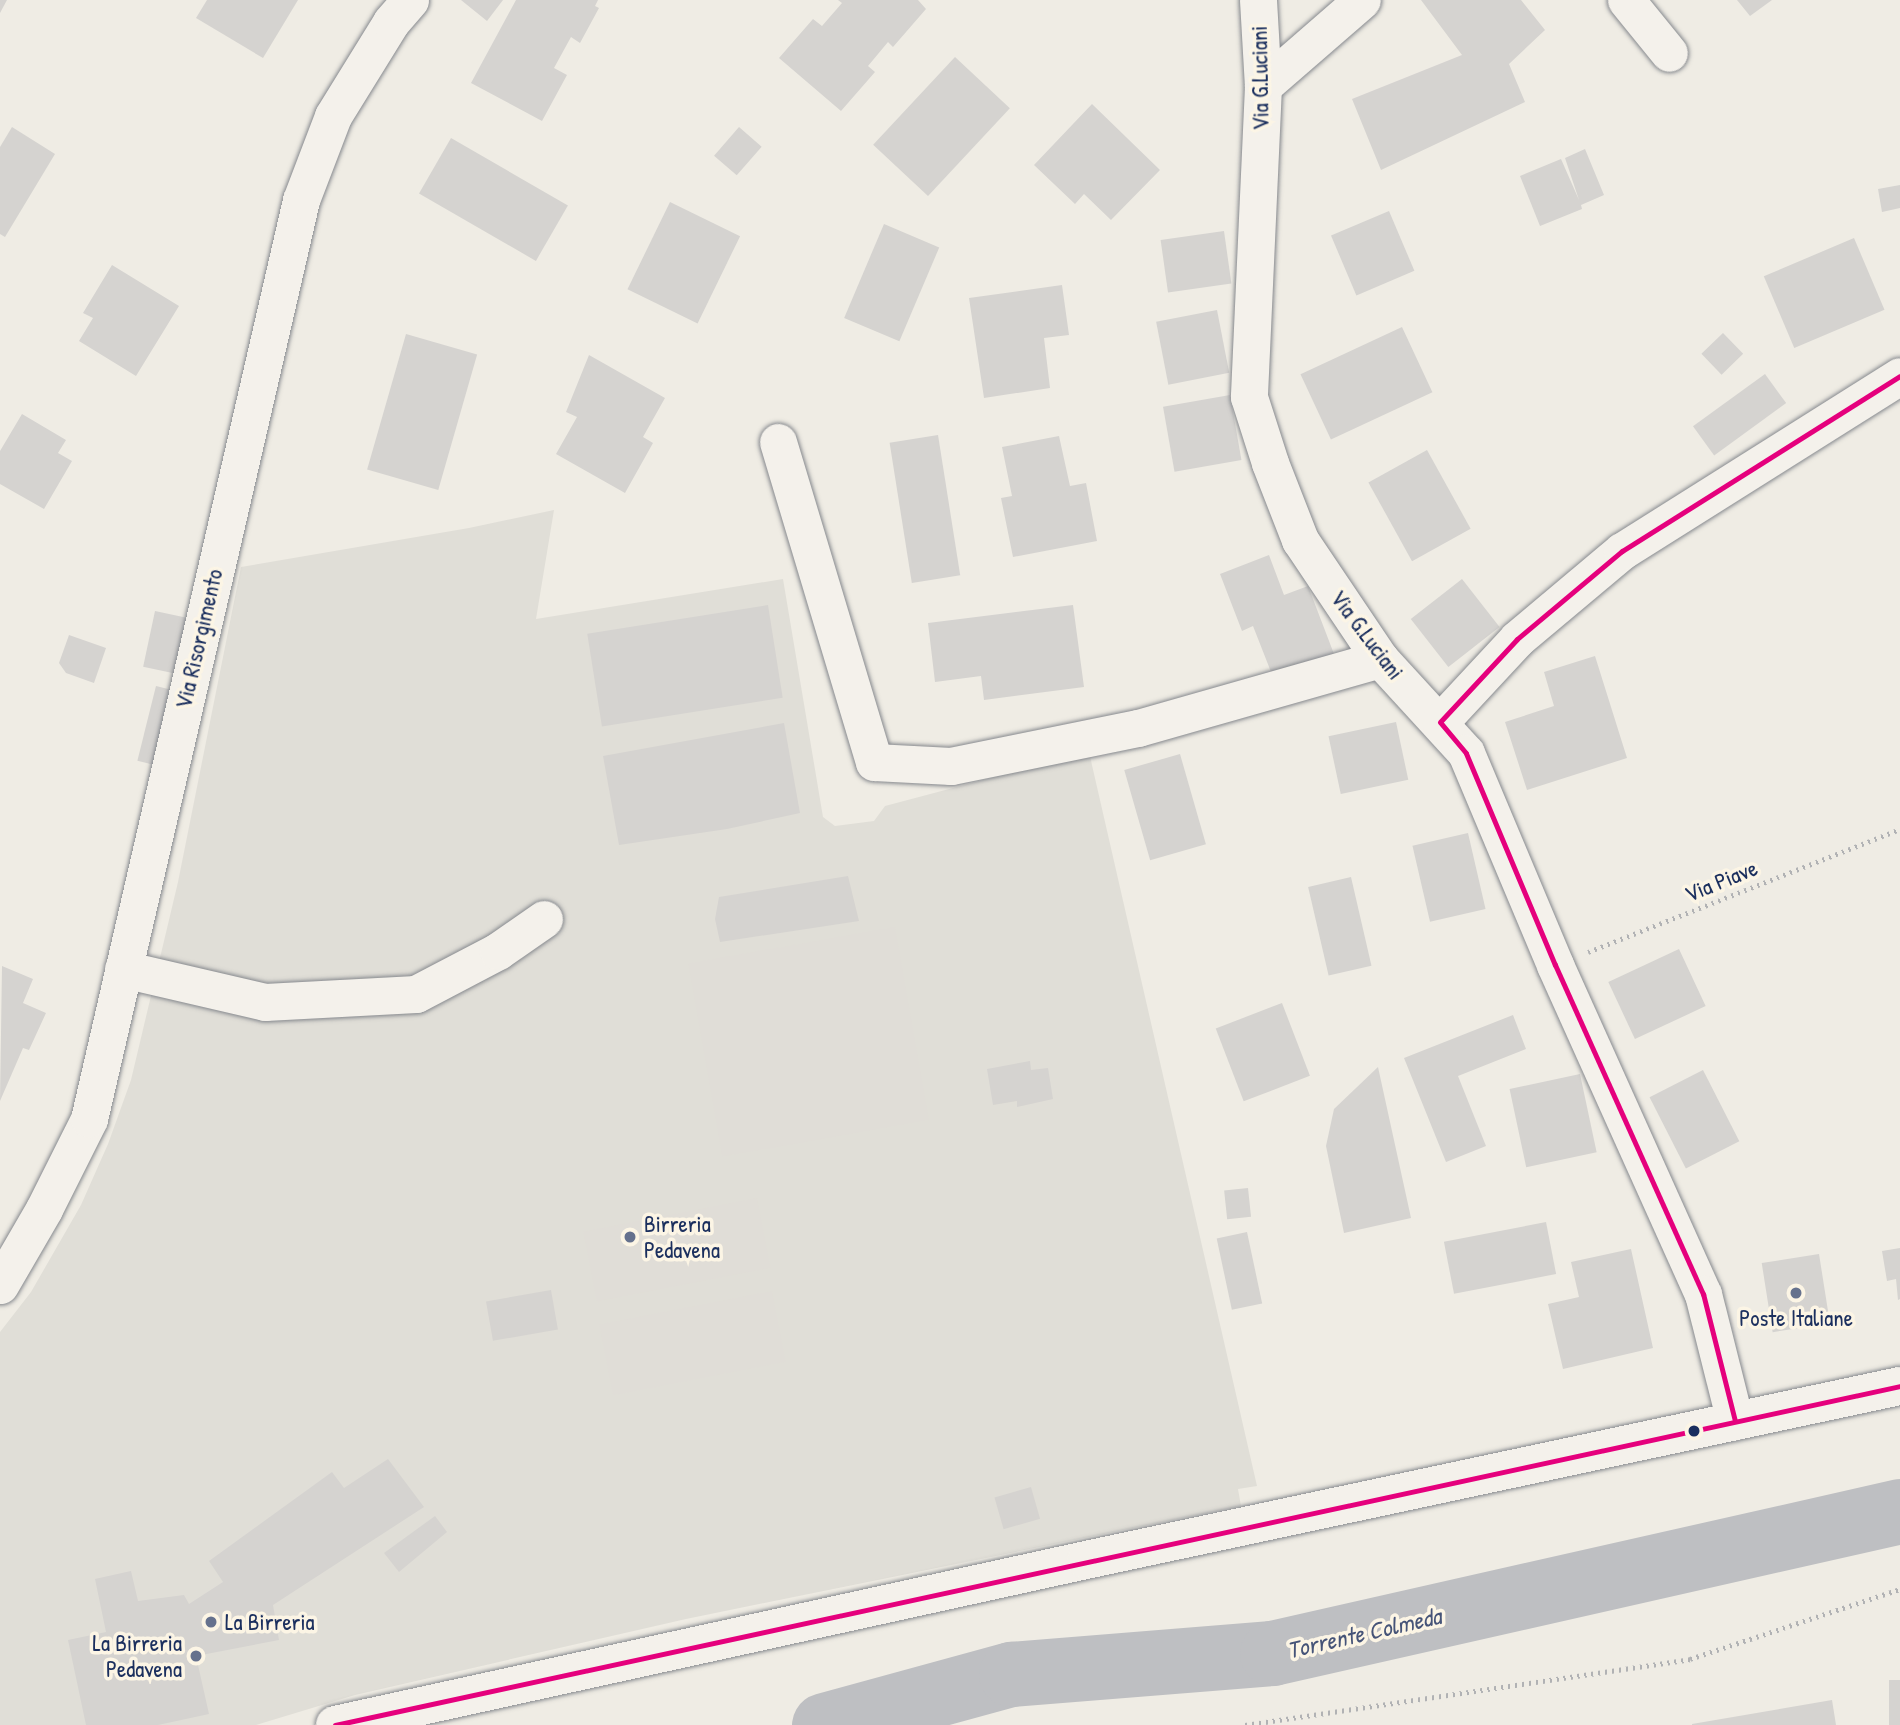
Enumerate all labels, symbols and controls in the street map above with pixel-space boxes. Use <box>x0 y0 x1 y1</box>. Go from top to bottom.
street label: Via G.Luciani <box>1245 25 1275 131</box>
street label: Via Risorgimento <box>170 566 228 712</box>
street label: Via G.Luciani <box>1324 585 1410 685</box>
street label: Via Piave <box>1681 854 1761 908</box>
place label: Birreria Pedavena <box>644 1210 720 1264</box>
marker: Birreria Pedavena <box>622 1229 638 1245</box>
marker: Poste Italiane <box>1788 1285 1804 1301</box>
place label: Poste Italiane <box>1739 1304 1853 1332</box>
unlabelled marker <box>1687 1424 1701 1438</box>
water label: Torrente Colmeda <box>1284 1601 1444 1665</box>
place label: La Birreria <box>225 1608 315 1636</box>
marker: La Birreria <box>203 1614 219 1630</box>
place label: La Birreria Pedavena <box>92 1629 182 1683</box>
marker: La Birreria Pedavena <box>188 1648 204 1664</box>

